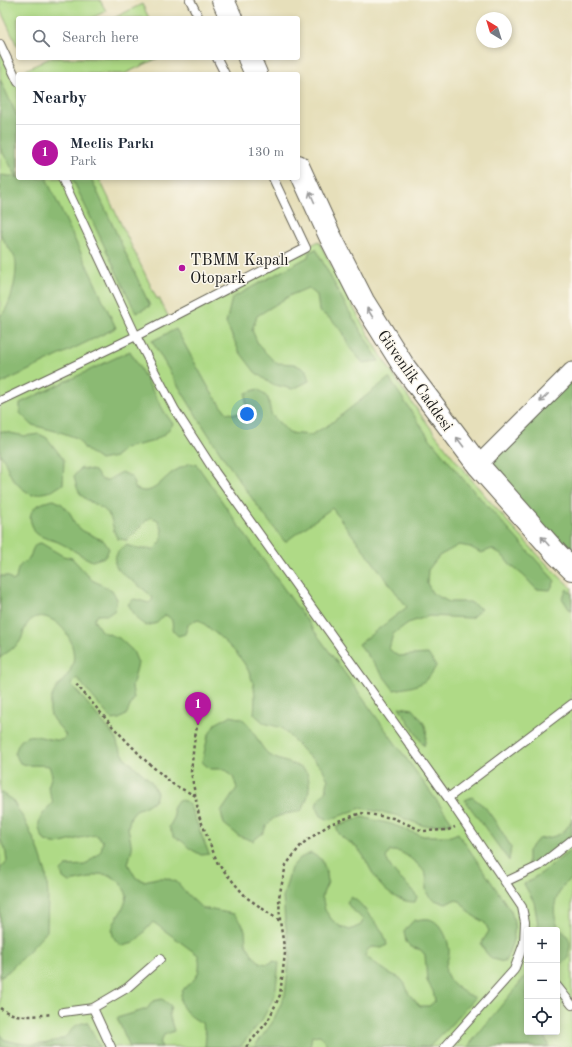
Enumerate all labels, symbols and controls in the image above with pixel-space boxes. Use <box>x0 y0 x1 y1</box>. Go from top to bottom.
north arrow <box>476 12 512 48</box>
search box <box>16 16 300 60</box>
icon: search <box>30 27 52 49</box>
text: Search here <box>62 31 139 46</box>
text: Nearby <box>32 90 87 107</box>
text: Meclis Parkı <box>70 137 154 152</box>
text: 1 <box>41 146 49 159</box>
text: 130 m <box>247 146 284 159</box>
text: Park <box>70 155 97 168</box>
one-way arrow <box>308 191 315 203</box>
place label: TBMM Kapalı Otopark <box>190 253 289 287</box>
marker: TBMM Kapalı Otopark <box>177 263 187 273</box>
one-way arrow <box>366 308 374 319</box>
street label: Güvenlik Caddesi <box>374 328 455 435</box>
one-way arrow <box>540 393 549 403</box>
your location <box>237 404 257 424</box>
one-way arrow <box>456 437 465 448</box>
one-way arrow <box>540 536 549 546</box>
pin: 1 <box>185 692 211 725</box>
map controls <box>524 927 560 1035</box>
button: + <box>524 927 560 963</box>
button: − <box>524 963 560 999</box>
button: locate <box>524 999 560 1035</box>

